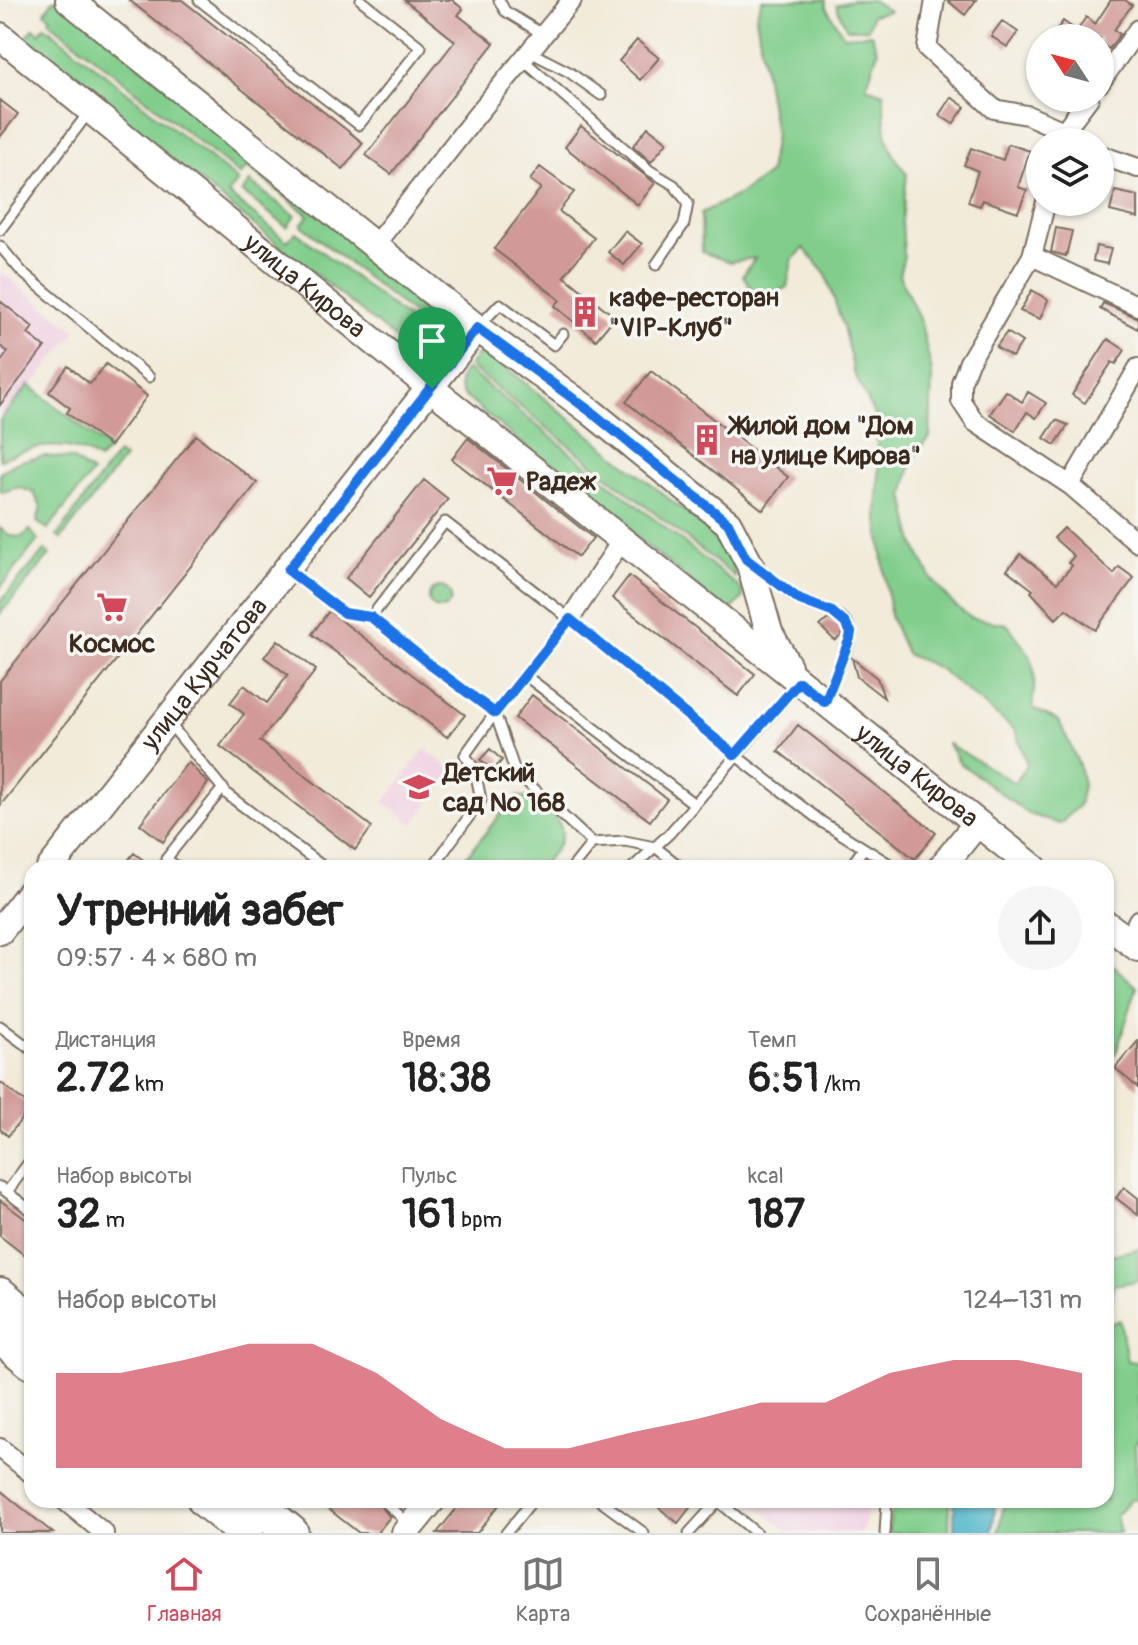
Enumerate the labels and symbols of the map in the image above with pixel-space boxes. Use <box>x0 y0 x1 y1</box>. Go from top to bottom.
north arrow <box>1026 24 1114 112</box>
street label: улица Кирова <box>236 226 372 345</box>
place label: кафе-ресторан "VIP-Клуб" <box>609 282 779 344</box>
building icon: кафе-ресторан "VIP-Клуб" <box>568 295 602 329</box>
pin <box>398 307 466 389</box>
place label: Жилой дом "Дом на улице Кирова" <box>727 410 921 472</box>
building icon: Жилой дом "Дом на улице Кирова" <box>690 423 724 457</box>
supermarket icon: Радеж <box>485 464 519 498</box>
place label: Радеж <box>526 466 596 498</box>
supermarket icon: Космос <box>95 590 129 624</box>
street label: улица Курчатова <box>134 591 275 758</box>
place label: Космос <box>69 628 155 660</box>
street label: улица Кирова <box>848 717 985 835</box>
place label: Детский сад № 168 <box>441 757 565 819</box>
school or university icon: Детский сад № 168 <box>402 770 436 804</box>

